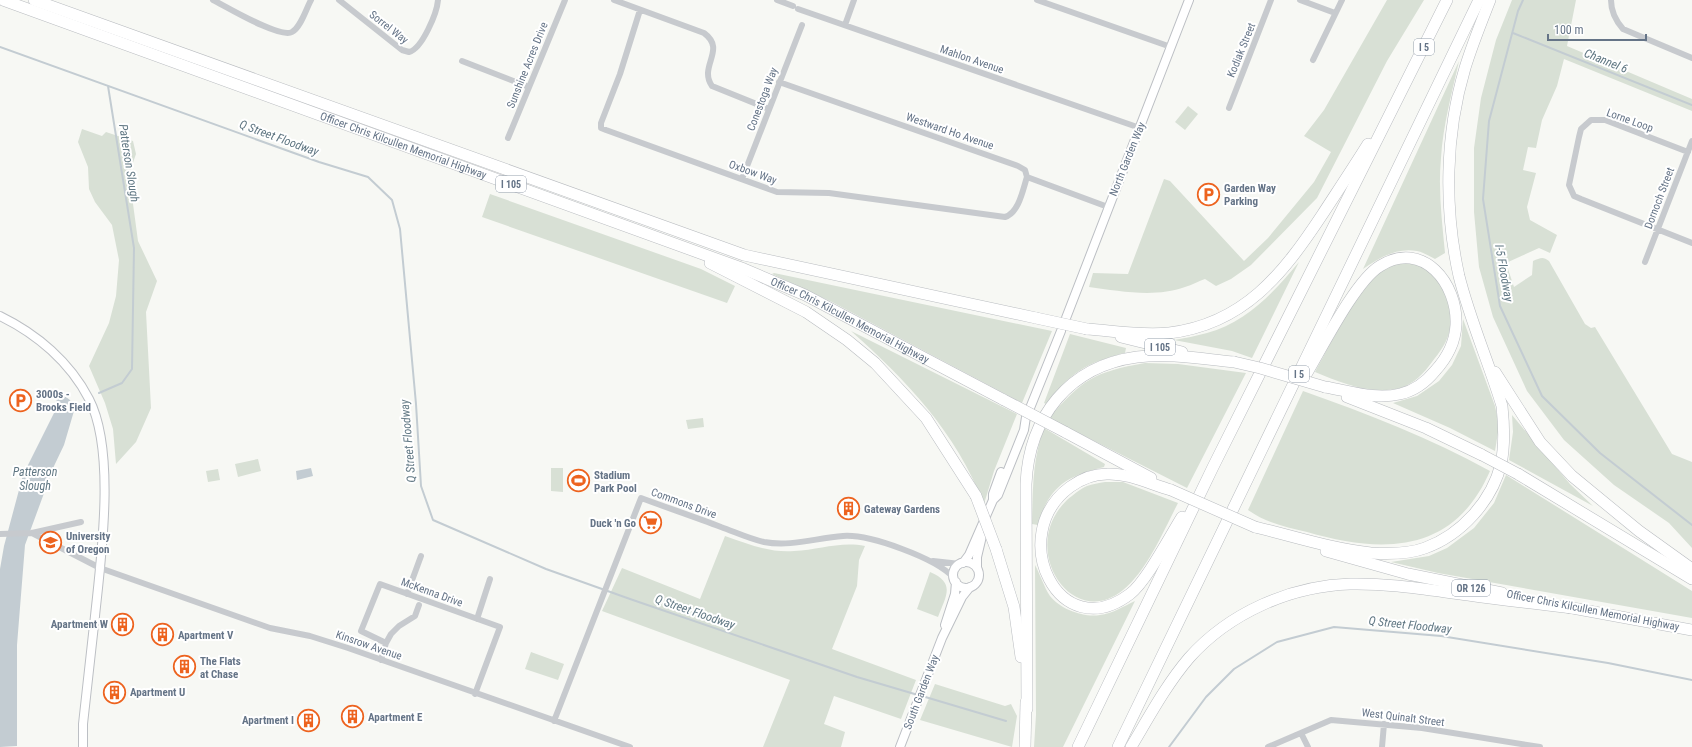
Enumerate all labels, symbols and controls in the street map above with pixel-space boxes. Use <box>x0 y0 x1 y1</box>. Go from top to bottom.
street label: Sorrel Way <box>367 8 411 47</box>
scale bar <box>1548 16 1646 42</box>
street label: Sunshine Acres Drive <box>504 20 551 110</box>
street label: Kodiak Street <box>1225 21 1258 79</box>
text: 100 m <box>1554 23 1584 37</box>
road number: I 5 <box>1414 39 1434 55</box>
street label: Mahlon Avenue <box>938 43 1005 76</box>
water label: Channel 6 <box>1582 46 1630 76</box>
street label: Conestoga Way <box>744 65 781 133</box>
street label: Lorne Loop <box>1605 106 1655 135</box>
street label: Officer Chris Kilcullen Memorial Highway <box>318 110 489 182</box>
street label: Westward Ho Avenue <box>904 110 995 153</box>
water label: Q Street Floodway <box>237 117 322 159</box>
street label: North Garden Way <box>1107 120 1148 198</box>
water label: Patterson Slough <box>116 123 142 203</box>
street label: Oxbow Way <box>727 158 779 187</box>
street label: Dornoch Street <box>1642 166 1677 231</box>
road number: I 105 <box>496 176 526 192</box>
parking icon: Garden Way Parking <box>1195 181 1221 207</box>
place label: Garden Way Parking <box>1224 182 1276 208</box>
water label: I-5 Floodway <box>1492 243 1516 304</box>
street label: Officer Chris Kilcullen Memorial Highway <box>768 275 931 366</box>
road number: I 105 <box>1145 339 1175 355</box>
road number: I 5 <box>1289 366 1309 382</box>
parking icon: 3000s - Brooks Field <box>7 387 33 413</box>
place label: 3000s - Brooks Field <box>36 388 91 414</box>
water label: Q Street Floodway <box>397 398 419 483</box>
water label: Patterson Slough <box>13 465 58 493</box>
sports icon: Stadium Park Pool <box>566 468 592 494</box>
place label: Stadium Park Pool <box>594 469 637 495</box>
street label: Commons Drive <box>649 486 718 521</box>
building icon: Gateway Gardens <box>836 496 862 522</box>
place label: Gateway Gardens <box>864 503 940 516</box>
supermarket icon: Duck 'n Go <box>638 510 664 536</box>
place label: Duck 'n Go <box>590 517 637 530</box>
school or university icon: University of Oregon <box>38 529 64 555</box>
place label: University of Oregon <box>66 530 110 556</box>
street label: McKenna Drive <box>399 575 465 610</box>
road number: OR 126 <box>1452 580 1490 596</box>
street label: Officer Chris Kilcullen Memorial Highway <box>1505 587 1681 634</box>
water label: Q Street Floodway <box>653 592 738 633</box>
building icon: Apartment W <box>110 611 136 637</box>
water label: Q Street Floodway <box>1368 614 1453 636</box>
place label: Apartment W <box>51 618 109 631</box>
building icon: Apartment V <box>149 622 175 648</box>
street label: Kinsrow Avenue <box>334 628 404 663</box>
place label: Apartment V <box>178 629 234 642</box>
street label: South Garden Way <box>901 653 942 731</box>
building icon: The Flats at Chase <box>172 654 198 680</box>
place label: The Flats at Chase <box>200 655 241 681</box>
building icon: Apartment U <box>102 679 128 705</box>
place label: Apartment U <box>130 686 185 699</box>
building icon: Apartment E <box>340 704 366 730</box>
street label: West Quinalt Street <box>1361 706 1445 729</box>
building icon: Apartment I <box>296 707 322 733</box>
place label: Apartment E <box>368 711 423 724</box>
place label: Apartment I <box>242 714 294 727</box>

